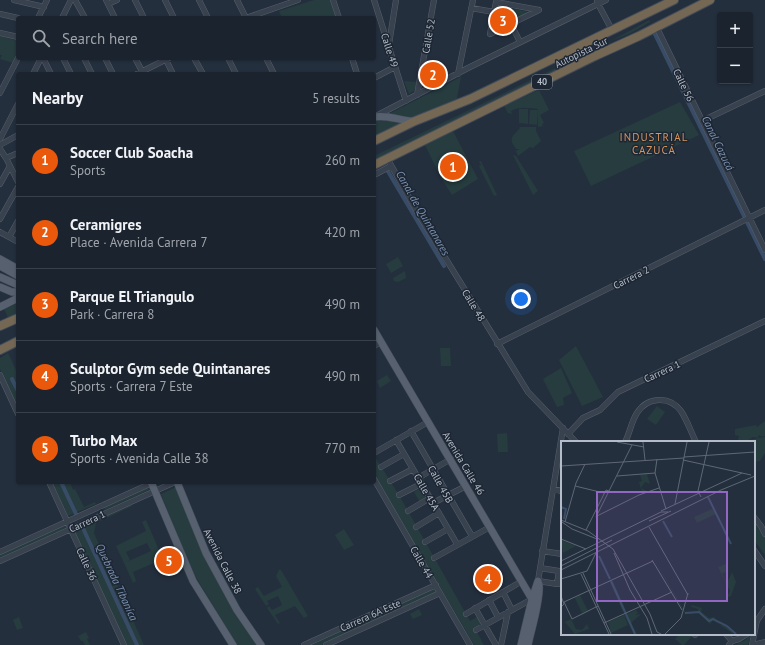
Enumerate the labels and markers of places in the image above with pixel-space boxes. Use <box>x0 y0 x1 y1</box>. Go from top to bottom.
pin: 3 <box>490 6 516 36</box>
pin: 2 <box>420 60 446 90</box>
pin: 1 <box>440 152 466 182</box>
pin: 5 <box>156 546 182 576</box>
pin: 4 <box>475 564 501 594</box>

